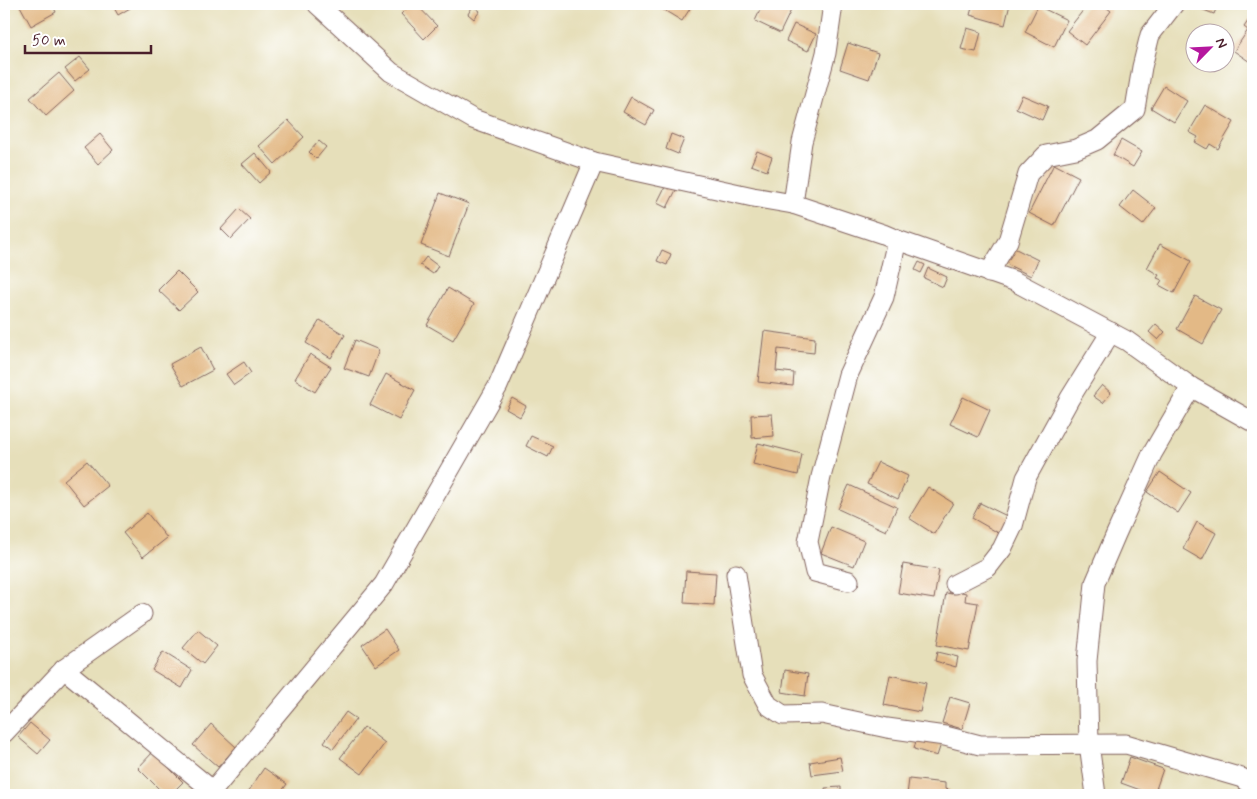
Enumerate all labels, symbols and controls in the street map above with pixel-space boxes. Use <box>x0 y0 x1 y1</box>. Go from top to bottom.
scale bar <box>25 22 151 54</box>
north arrow <box>1184 22 1234 72</box>
text: 50 m <box>32 31 66 51</box>
text: N <box>1211 35 1231 51</box>

